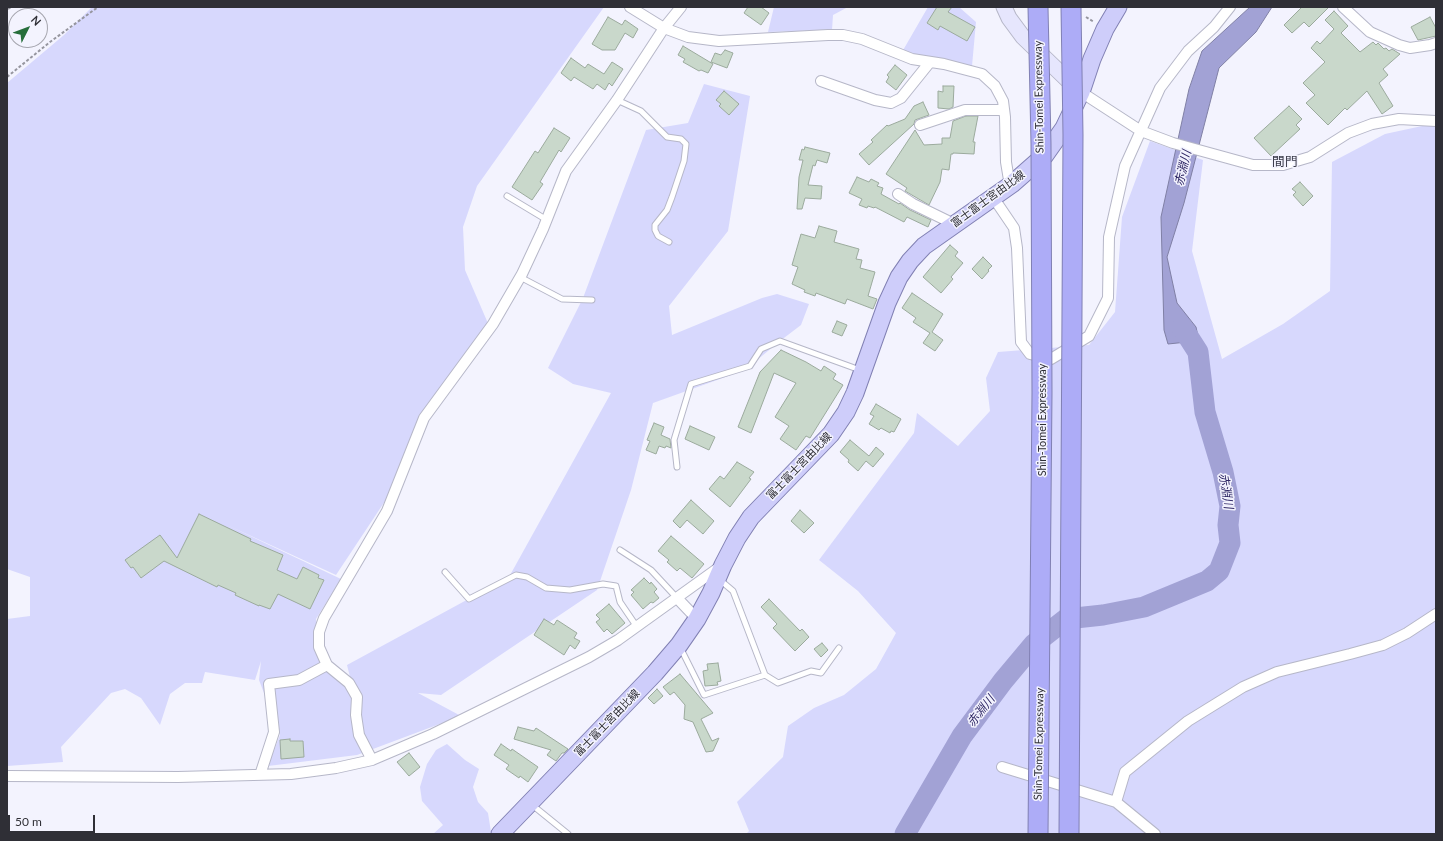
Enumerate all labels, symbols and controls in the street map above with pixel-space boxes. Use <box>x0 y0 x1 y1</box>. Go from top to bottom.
north arrow <box>8 8 48 48</box>
text: N <box>29 13 44 28</box>
street label: Shin-Tomei Expressway <box>1031 41 1047 153</box>
water label: 赤淵川 <box>1172 149 1194 187</box>
district label: 間門 <box>1272 154 1298 170</box>
street label: 富士富士宮由比線 <box>949 168 1027 230</box>
street label: Shin-Tomei Expressway <box>1035 364 1049 476</box>
street label: 富士富士宮由比線 <box>764 430 834 502</box>
water label: 赤淵川 <box>1216 472 1236 510</box>
street label: 富士富士宮由比線 <box>572 687 642 759</box>
street label: Shin-Tomei Expressway <box>1031 688 1047 800</box>
water label: 赤淵川 <box>964 692 998 730</box>
scale bar <box>10 807 97 833</box>
text: 50 m <box>15 814 42 829</box>

